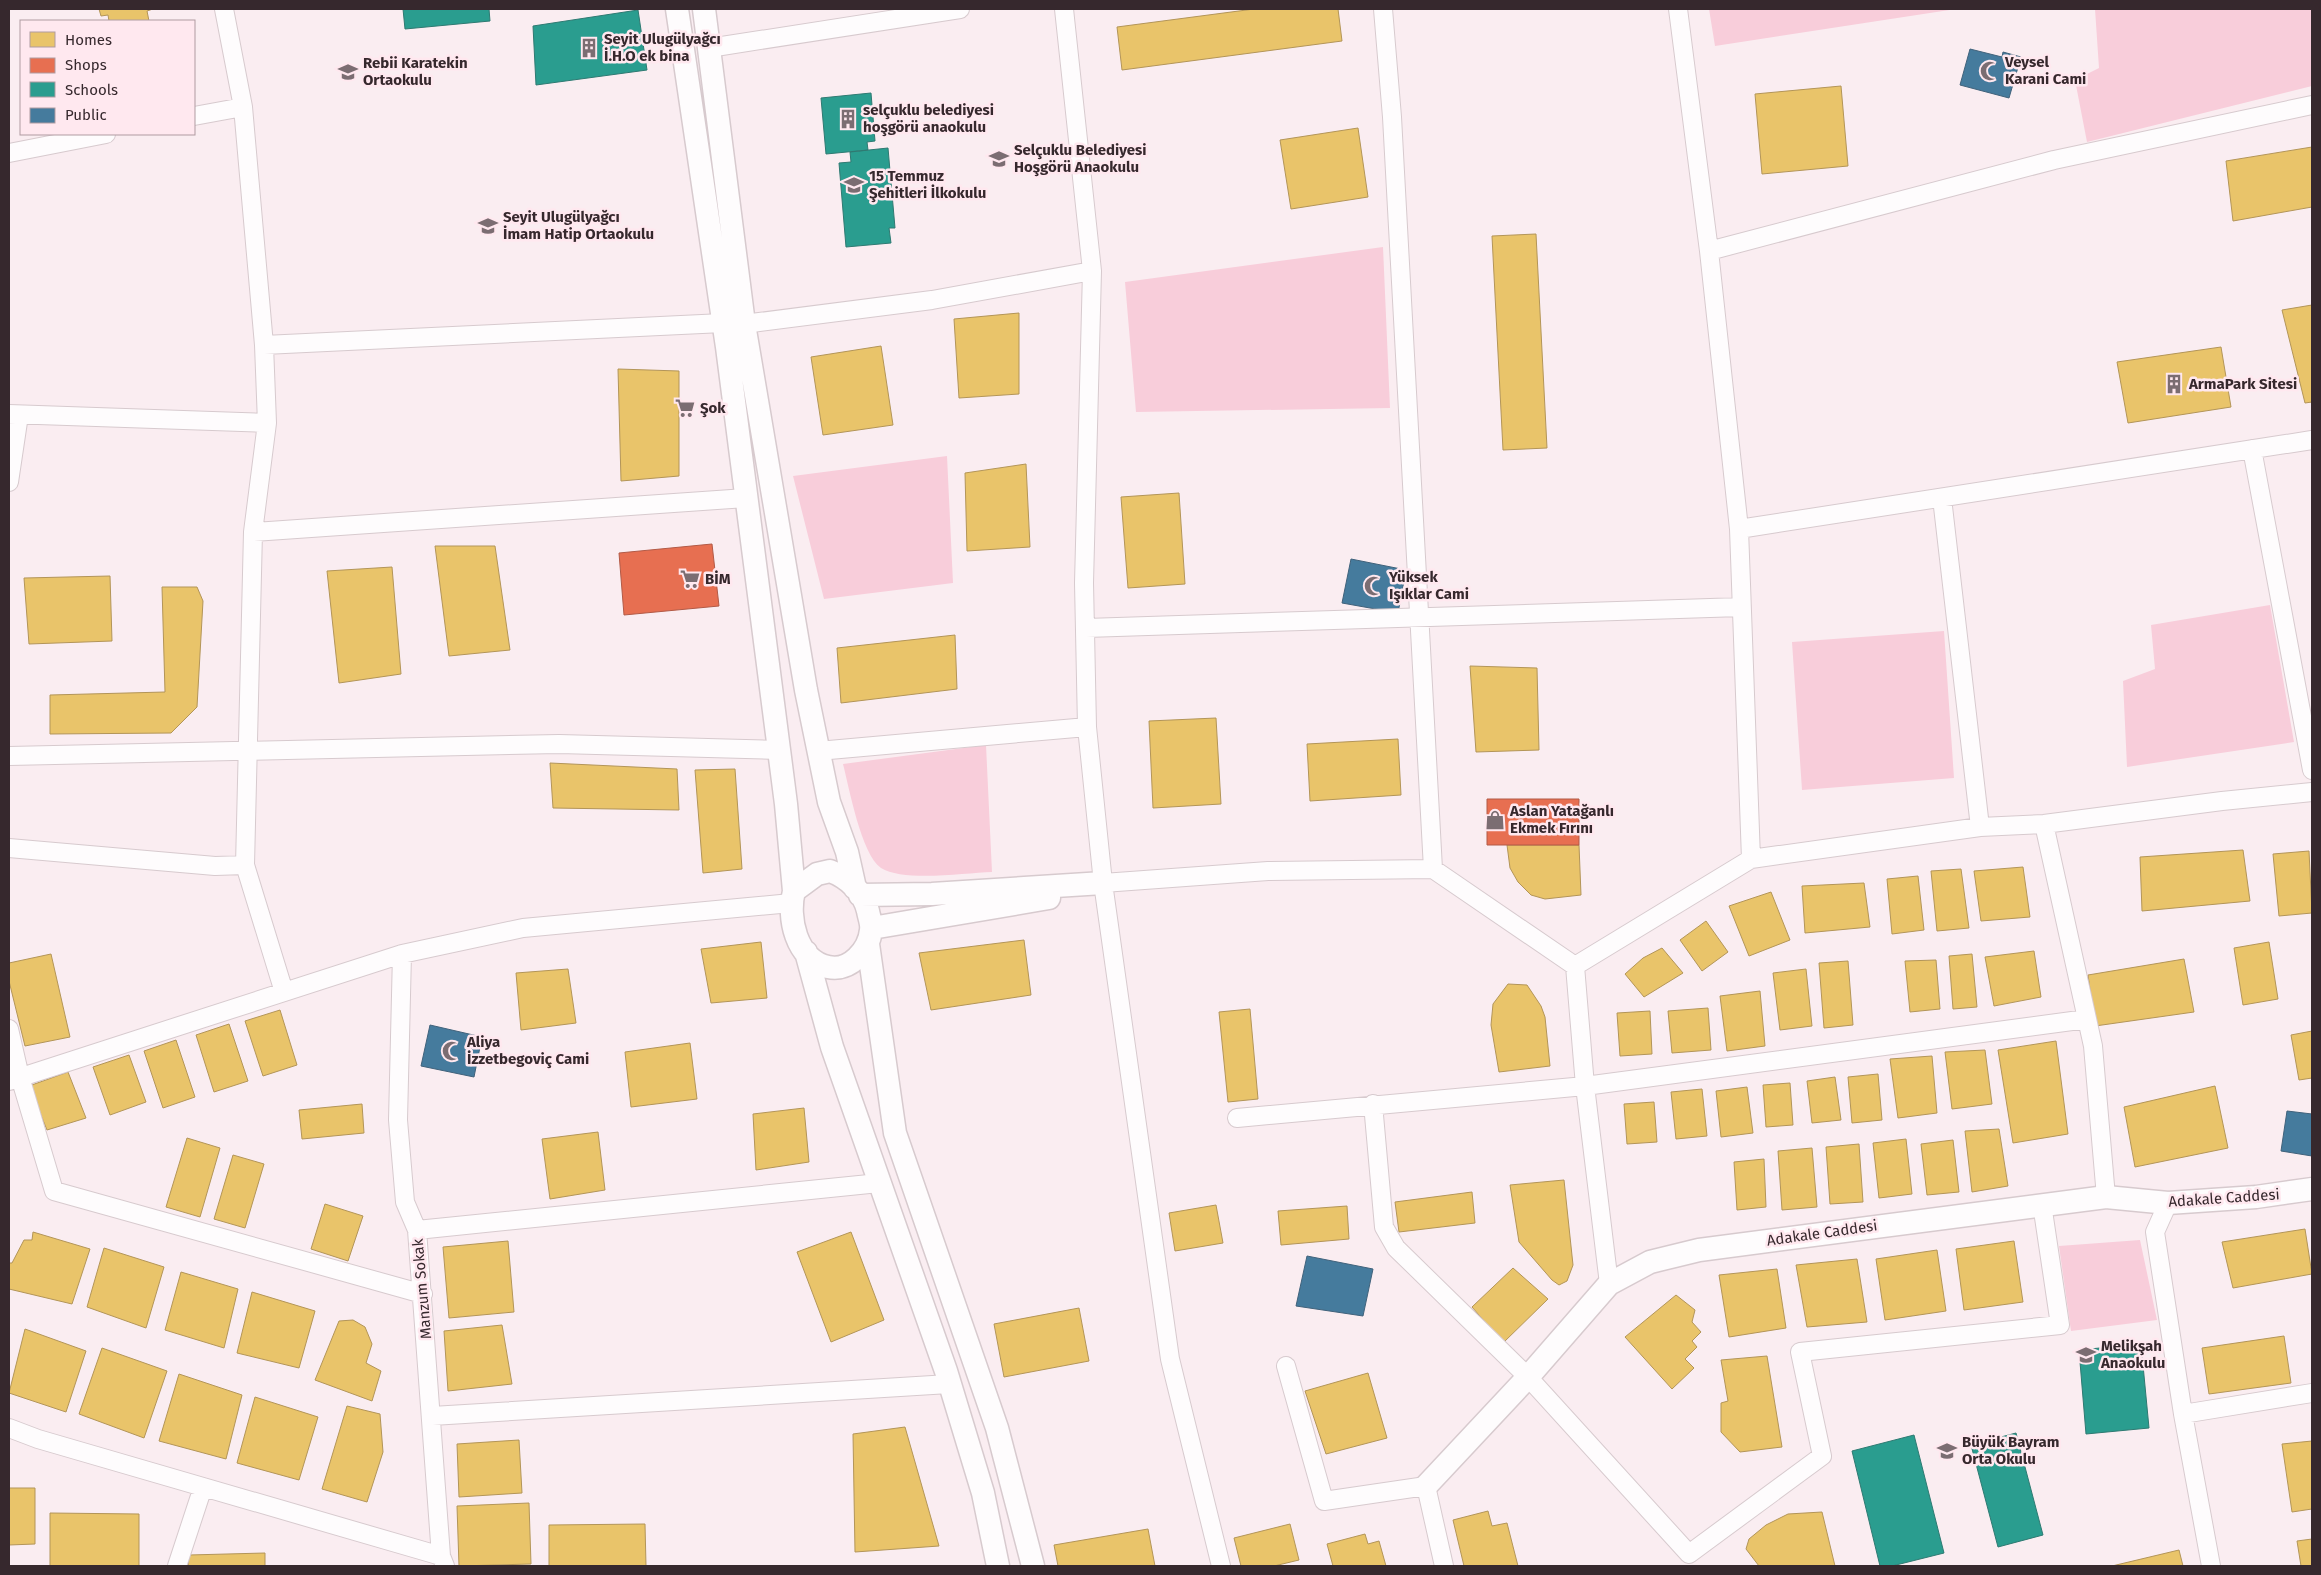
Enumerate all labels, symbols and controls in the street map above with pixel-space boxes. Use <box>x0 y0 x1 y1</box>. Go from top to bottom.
legend <box>20 20 195 135</box>
place label: Seyit Ulugülyağcı İ.H.O ek bina <box>604 30 721 65</box>
text: Homes <box>65 31 112 49</box>
building icon: Seyit Ulugülyağcı İ.H.O ek bina <box>578 37 600 59</box>
place label: Veysel Karani Cami <box>2004 53 2086 88</box>
place label: Rebii Karatekin Ortaokulu <box>363 54 468 89</box>
text: Shops <box>65 56 107 74</box>
mosque icon: Veysel Karani Cami <box>1979 60 2001 82</box>
school or university icon: Rebii Karatekin Ortaokulu <box>337 61 359 83</box>
text: Schools <box>65 81 118 99</box>
place label: selçuklu belediyesi hoşgörü anaokulu <box>863 101 994 137</box>
text: Public <box>65 106 107 124</box>
building icon: selçuklu belediyesi hoşgörü anaokulu <box>837 108 859 130</box>
place label: Selçuklu Belediyesi Hoşgörü Anaokulu <box>1014 141 1147 177</box>
school or university icon: Selçuklu Belediyesi Hoşgörü Anaokulu <box>988 148 1010 170</box>
place label: 15 Temmuz Şehitleri İlkokulu <box>869 167 986 203</box>
school or university icon: 15 Temmuz Şehitleri İlkokulu <box>843 174 865 196</box>
place label: Seyit Ulugülyağcı İmam Hatip Ortaokulu <box>503 208 654 243</box>
school or university icon: Seyit Ulugülyağcı İmam Hatip Ortaokulu <box>477 215 499 237</box>
building icon: ArmaPark Sitesi <box>2163 373 2185 395</box>
place label: ArmaPark Sitesi <box>2188 375 2297 393</box>
supermarket icon: Şok <box>674 397 696 419</box>
place label: Şok <box>700 399 726 418</box>
supermarket icon: BİM <box>679 568 701 590</box>
place label: Yüksek Işıklar Cami <box>1388 568 1469 604</box>
place label: BİM <box>705 570 731 588</box>
mosque icon: Yüksek Işıklar Cami <box>1363 575 1385 597</box>
place label: Aslan Yatağanlı Ekmek Fırını <box>1509 802 1614 837</box>
shop icon: Aslan Yatağanlı Ekmek Fırını <box>1484 809 1506 831</box>
place label: Aliya İzzetbegoviç Cami <box>466 1033 589 1069</box>
mosque icon: Aliya İzzetbegoviç Cami <box>441 1040 463 1062</box>
street label: Adakale Caddesi <box>2168 1185 2280 1211</box>
street label: Adakale Caddesi <box>1766 1216 1878 1250</box>
street label: Manzum Sokak <box>409 1238 435 1340</box>
place label: Melikşah Anaokulu <box>2100 1337 2165 1372</box>
school or university icon: Melikşah Anaokulu <box>2075 1344 2097 1366</box>
place label: Büyük Bayram Orta Okulu <box>1962 1433 2059 1468</box>
school or university icon: Büyük Bayram Orta Okulu <box>1936 1440 1958 1462</box>

